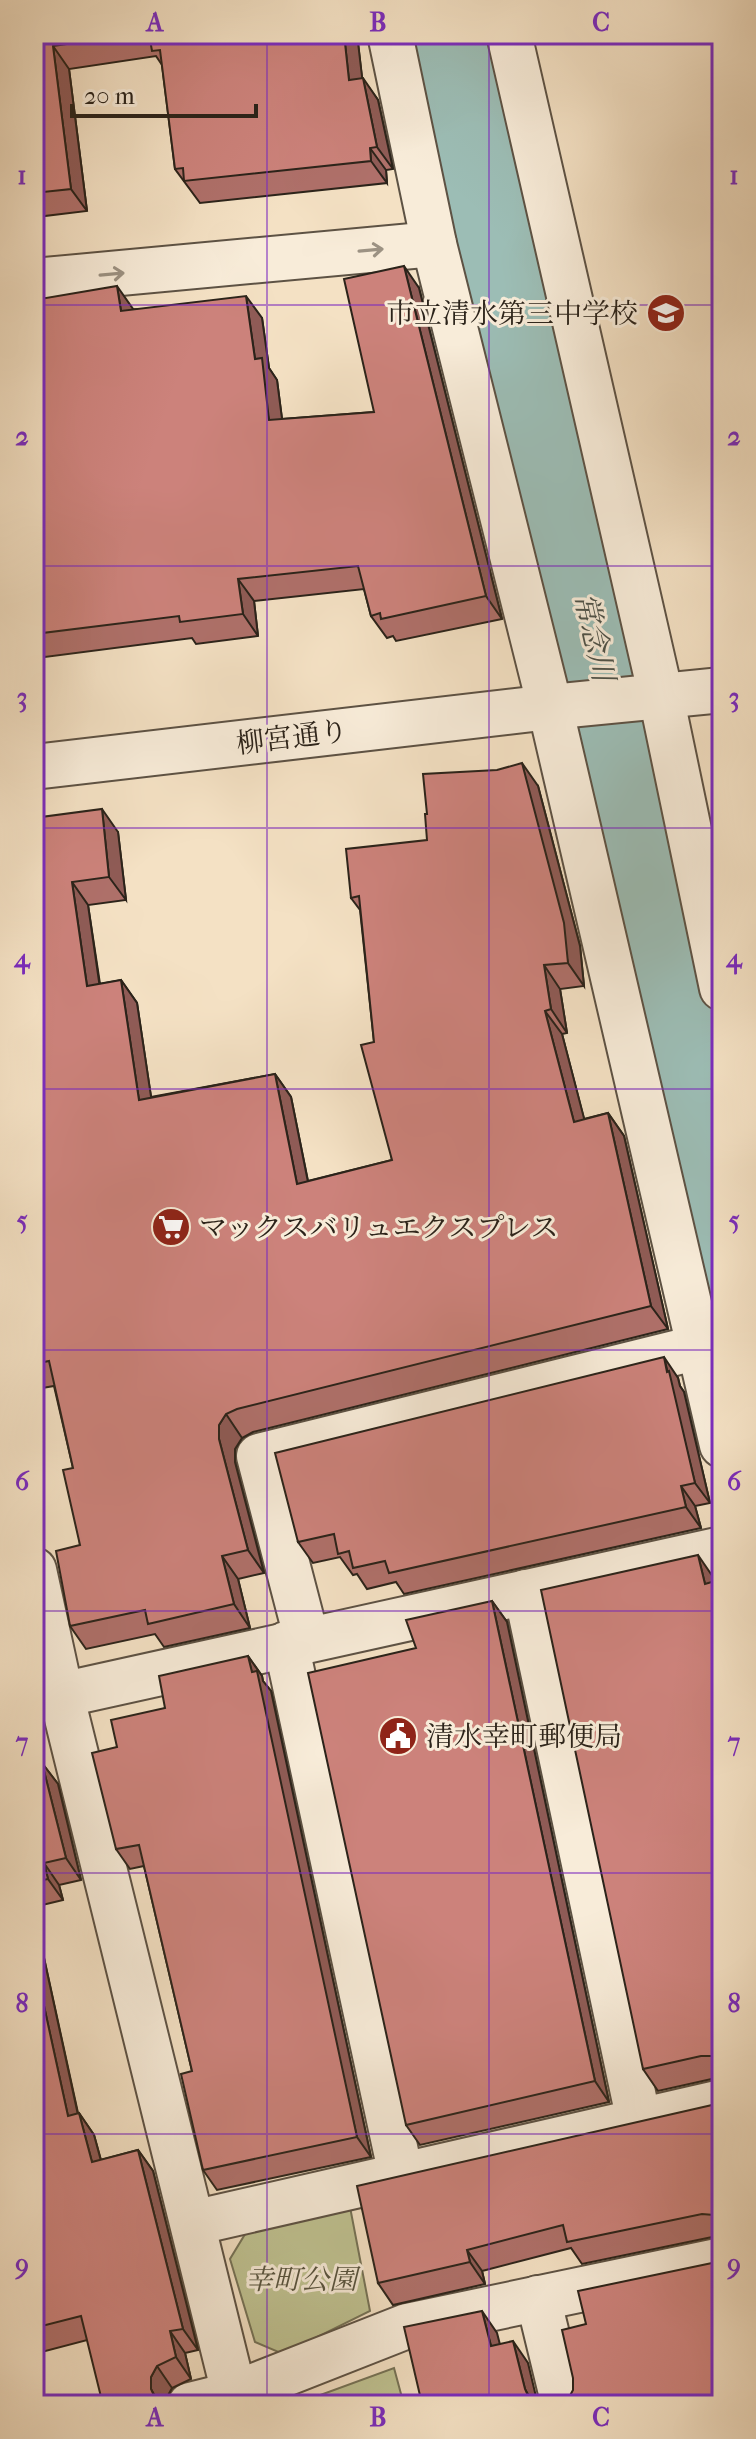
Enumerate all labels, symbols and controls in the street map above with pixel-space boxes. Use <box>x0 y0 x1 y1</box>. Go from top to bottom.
text: A <box>145 7 165 38</box>
text: B <box>370 7 387 38</box>
text: C <box>592 7 610 38</box>
scale bar <box>72 68 256 118</box>
text: 20 m <box>84 82 135 110</box>
text: 1 <box>17 160 27 191</box>
text: 1 <box>729 160 739 191</box>
one-way arrow <box>357 242 383 257</box>
one-way arrow <box>98 266 125 281</box>
school or university icon: 市立清水第三中学校 <box>645 292 687 334</box>
place label: 市立清水第三中学校 <box>386 297 638 330</box>
text: 2 <box>15 421 29 452</box>
text: 2 <box>727 421 741 452</box>
water label: 常念川 <box>567 589 622 688</box>
text: 3 <box>17 682 27 713</box>
text: 3 <box>729 682 739 713</box>
street label: 柳宮通り <box>234 714 350 760</box>
text: 4 <box>13 943 31 975</box>
text: 4 <box>725 943 743 975</box>
text: 5 <box>16 1205 28 1236</box>
text: 5 <box>728 1205 740 1236</box>
supermarket icon: マックスバリュエクスプレス <box>150 1206 192 1248</box>
place label: マックスバリュエクスプレス <box>199 1211 559 1244</box>
text: 6 <box>15 1466 30 1497</box>
text: 6 <box>727 1466 742 1497</box>
public building icon: 清水幸町郵便局 <box>377 1715 419 1757</box>
place label: 清水幸町郵便局 <box>426 1720 622 1753</box>
text: 7 <box>15 1727 29 1758</box>
text: 7 <box>727 1727 741 1758</box>
text: 8 <box>15 1988 29 2019</box>
text: 8 <box>727 1988 741 2019</box>
text: 9 <box>14 2249 29 2280</box>
text: 9 <box>726 2249 741 2280</box>
park label: 幸町公園 <box>245 2263 361 2296</box>
text: A <box>145 2402 165 2433</box>
text: B <box>370 2402 387 2433</box>
text: C <box>592 2402 610 2433</box>

